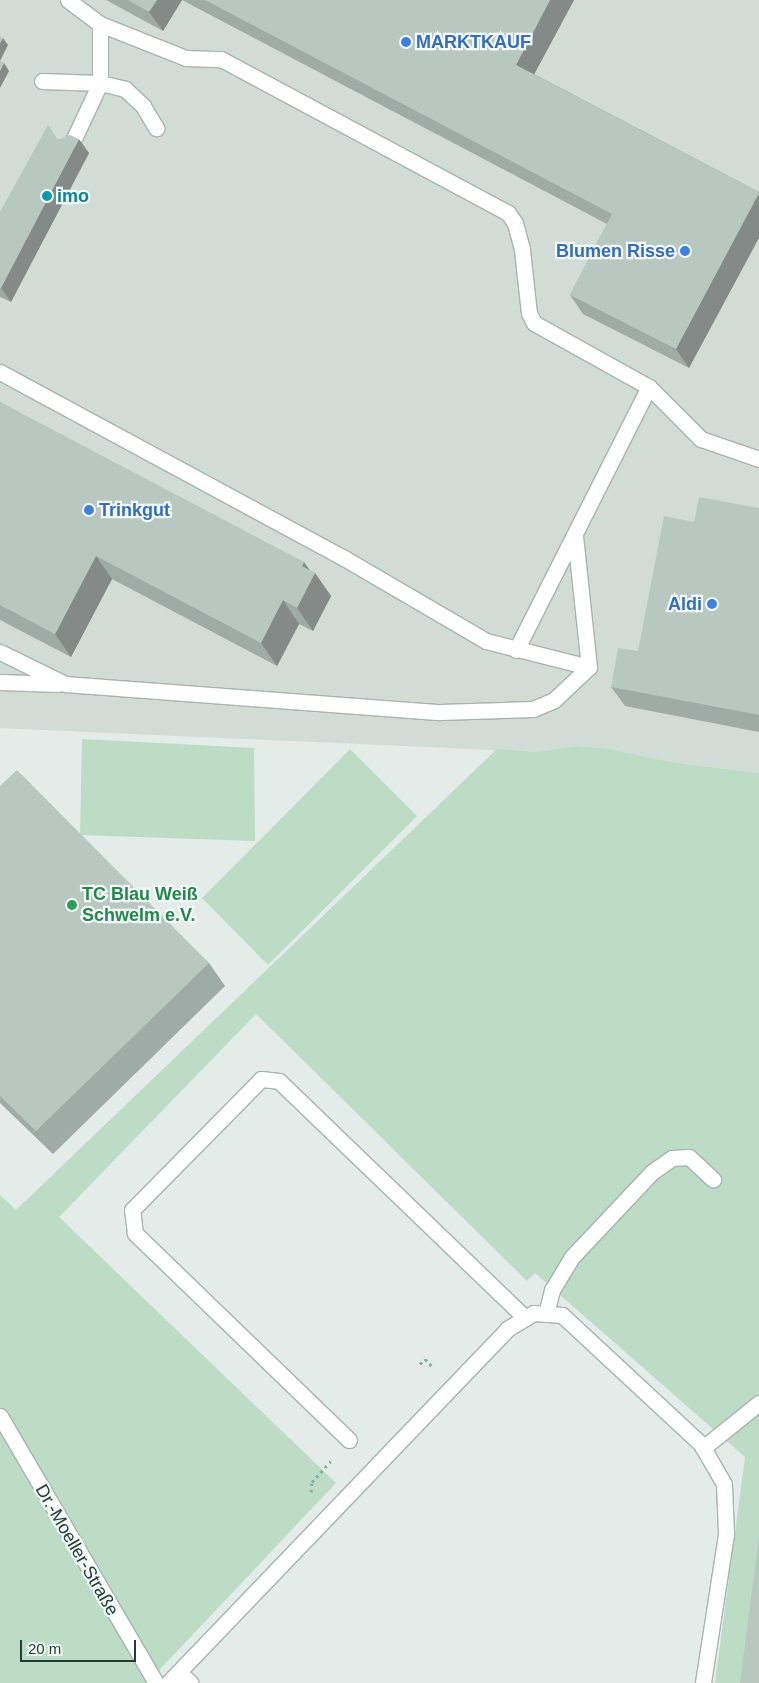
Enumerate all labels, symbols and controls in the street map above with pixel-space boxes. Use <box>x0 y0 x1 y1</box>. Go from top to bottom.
place label: MARKTKAUF <box>416 31 531 53</box>
marker: MARKTKAUF <box>400 36 412 48</box>
place label: imo <box>57 185 89 207</box>
marker: imo <box>41 190 53 202</box>
place label: Blumen Risse <box>556 240 675 262</box>
marker: Blumen Risse <box>679 245 691 257</box>
place label: Trinkgut <box>99 499 170 521</box>
marker: Trinkgut <box>83 504 95 516</box>
place label: Aldi <box>668 593 702 615</box>
marker: Aldi <box>706 598 718 610</box>
place label: TC Blau Weiß Schwelm e.V. <box>82 884 198 926</box>
marker: TC Blau Weiß Schwelm e.V. <box>66 899 78 911</box>
street label: Dr.-Moeller-Straße <box>31 1481 123 1619</box>
scale bar <box>22 1630 139 1662</box>
text: 20 m <box>28 1640 61 1657</box>

